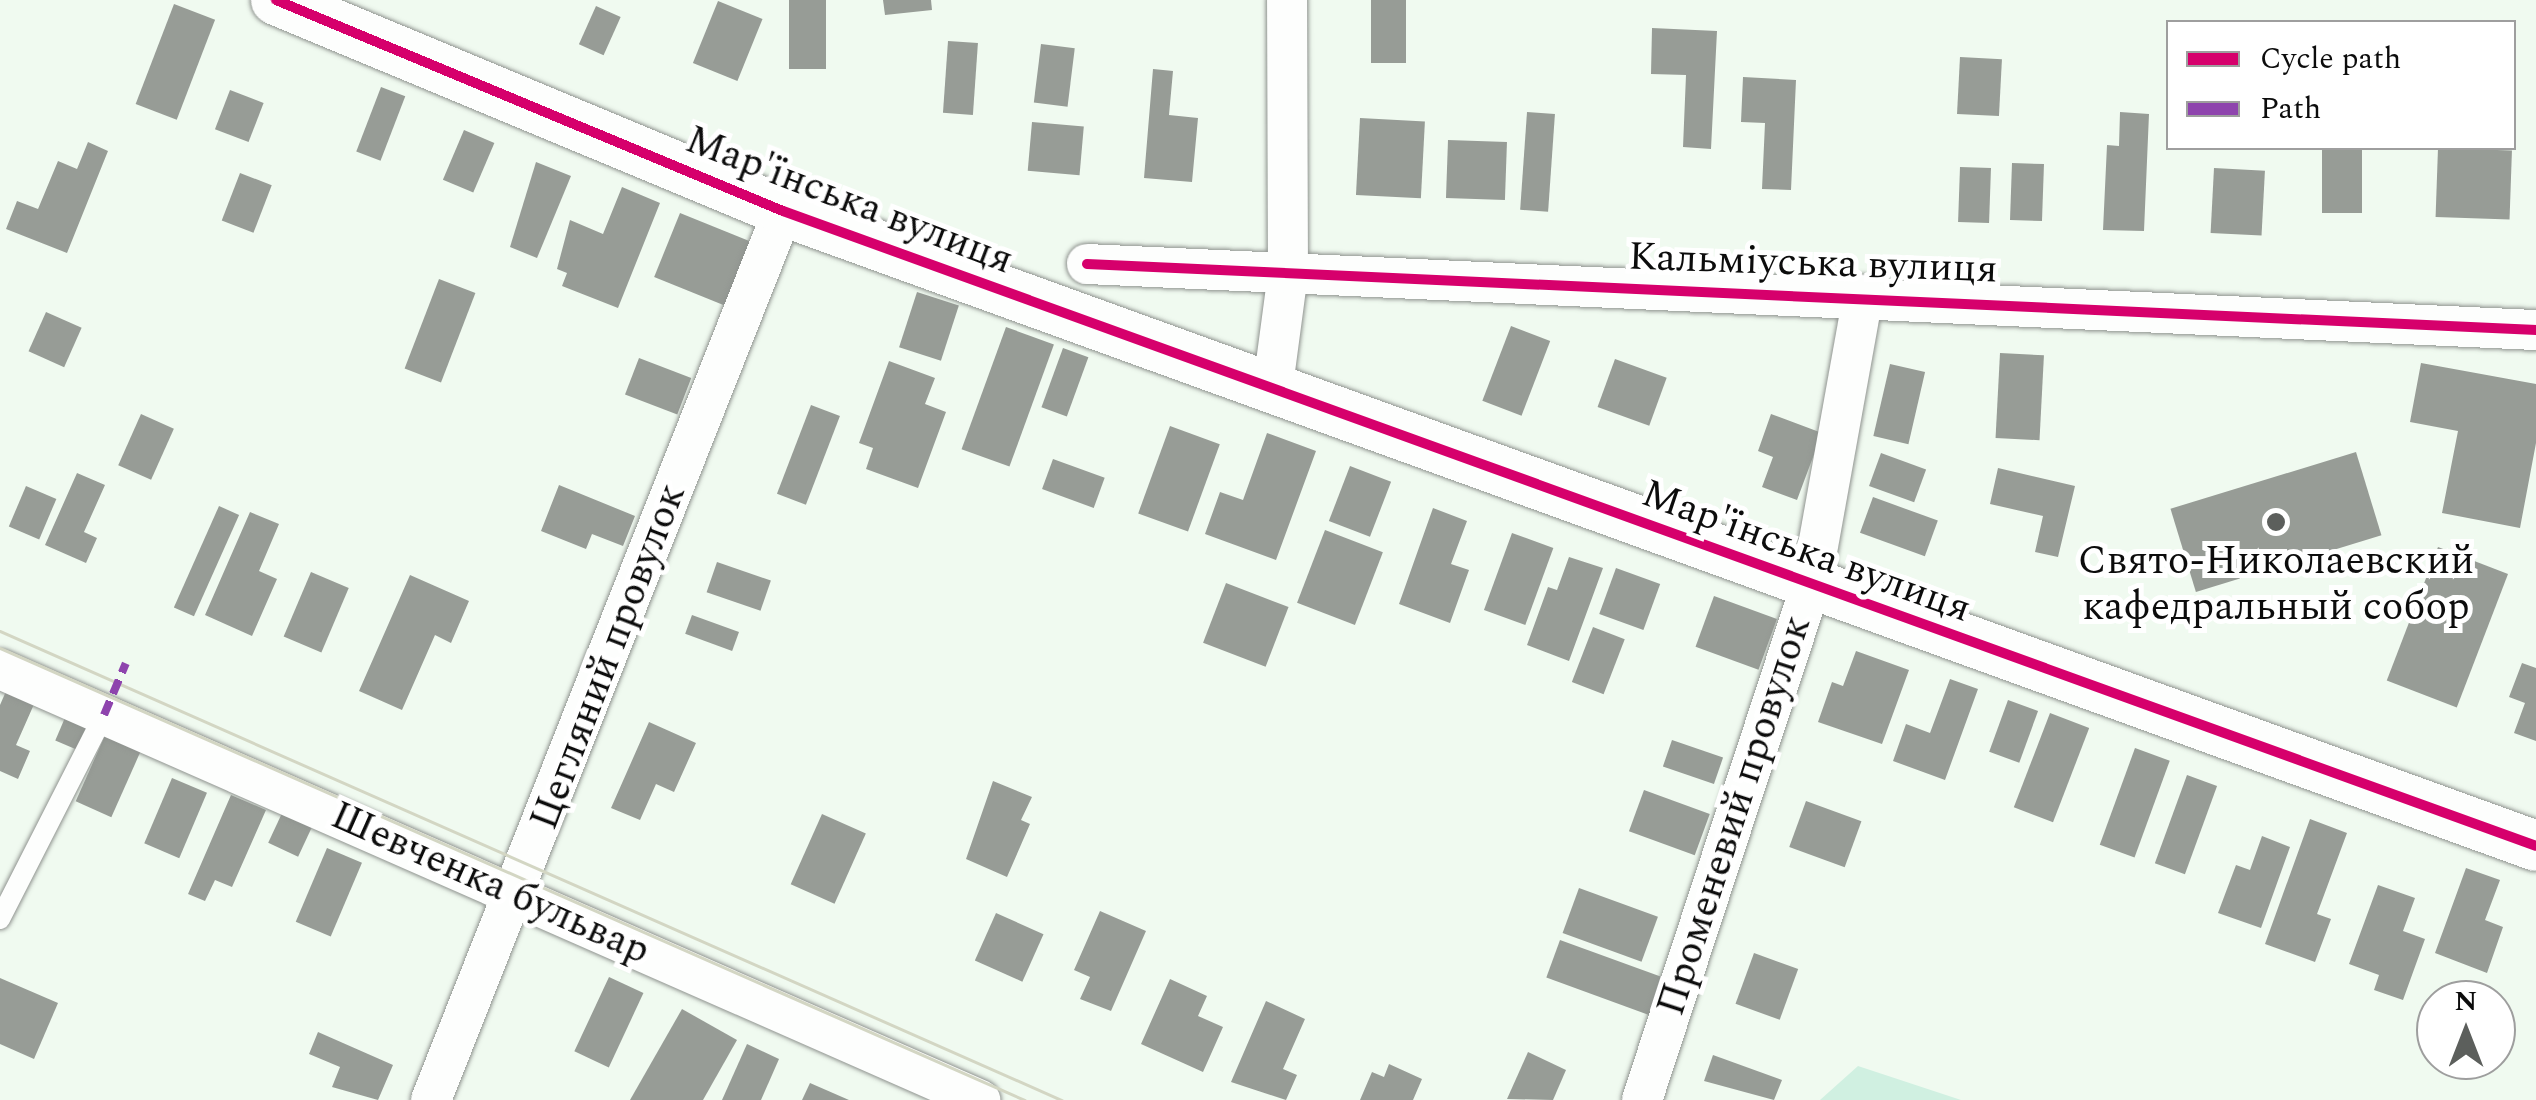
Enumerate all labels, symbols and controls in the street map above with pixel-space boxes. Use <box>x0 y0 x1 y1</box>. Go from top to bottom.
legend <box>2166 20 2516 150</box>
text: Cycle path <box>2260 36 2401 82</box>
text: Path <box>2260 86 2321 132</box>
street label: Мар'їнська вулиця <box>679 117 1019 285</box>
street label: Кальміуська вулиця <box>1628 234 1998 294</box>
street label: Мар'їнська вулиця <box>1635 470 1977 634</box>
street label: Цегляний провулок <box>521 477 697 837</box>
marker: Свято-Николаевский кафедральный собор <box>2265 511 2287 533</box>
place label: Свято-Николаевский кафедральный собор <box>2078 538 2474 632</box>
street label: Променевий провулок <box>1648 610 1822 1022</box>
street label: Шевченка бульвар <box>323 792 657 976</box>
north arrow <box>2416 980 2516 1080</box>
text: N <box>2455 980 2477 1023</box>

